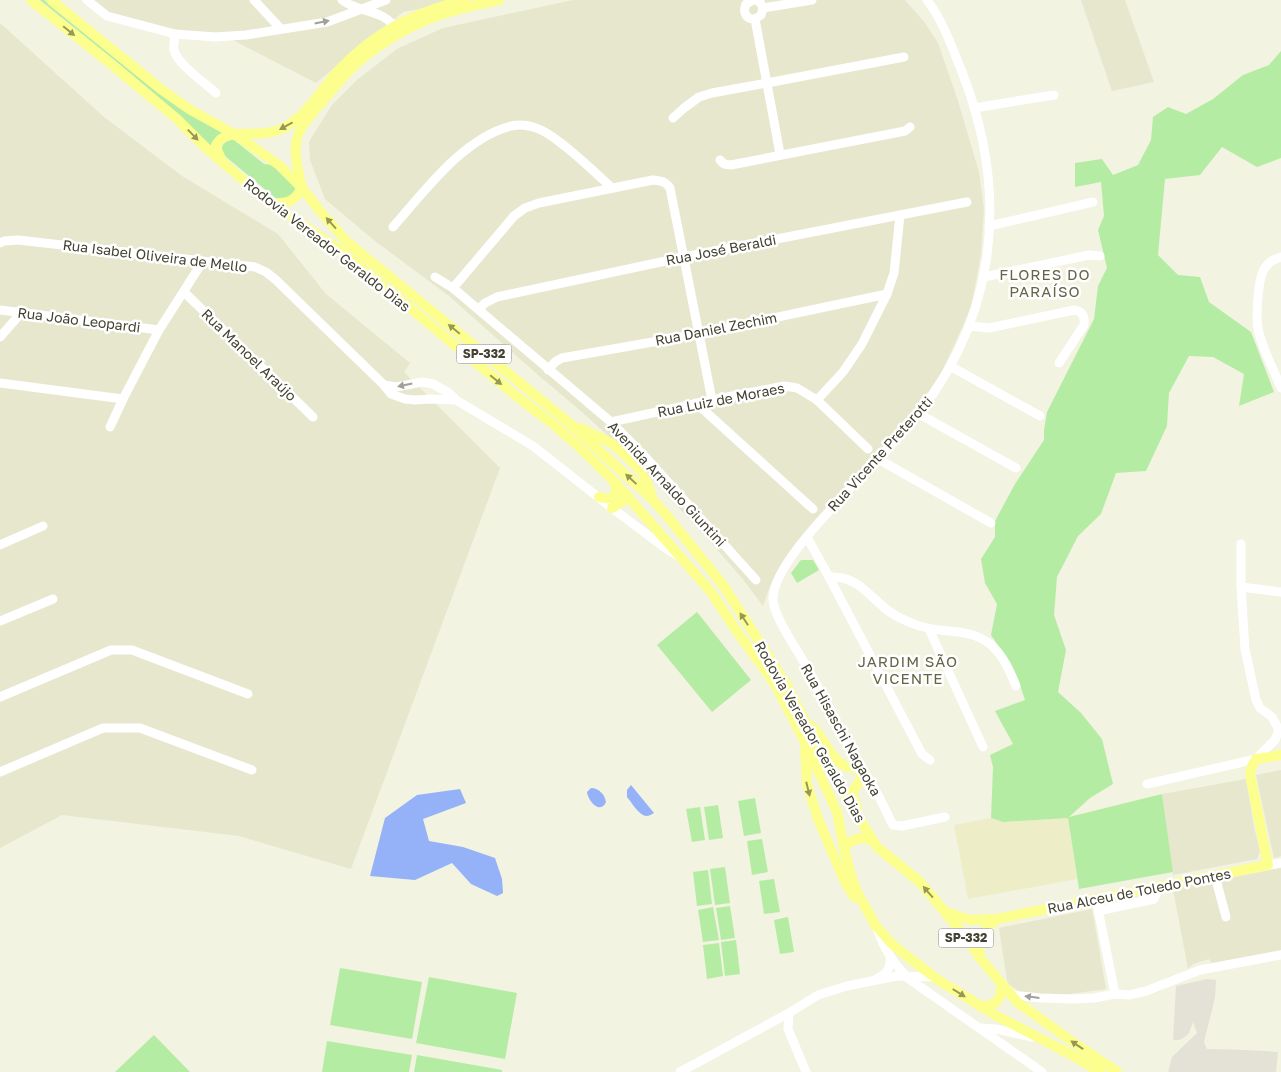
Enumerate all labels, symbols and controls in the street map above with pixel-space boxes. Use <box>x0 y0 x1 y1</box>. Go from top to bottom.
one-way arrow <box>315 18 331 26</box>
one-way arrow <box>62 25 75 36</box>
one-way arrow <box>279 122 294 130</box>
one-way arrow <box>187 129 199 141</box>
street label: Rodovia Vereador Geraldo Dias <box>241 174 414 315</box>
one-way arrow <box>325 218 337 230</box>
street label: Rua José Beraldi <box>664 231 777 269</box>
street label: Rua Isabel Oliveira de Mello <box>62 236 248 275</box>
district label: FLORES DO PARAÍSO <box>999 265 1091 300</box>
street label: Rua João Leopardi <box>17 304 141 335</box>
street label: Rua Manoel Araújo <box>198 305 300 404</box>
street label: Rua Daniel Zechim <box>653 308 778 349</box>
one-way arrow <box>448 324 461 335</box>
road number: SP-332 <box>456 344 512 364</box>
one-way arrow <box>490 374 503 385</box>
street label: Rua Luiz de Moraes <box>656 379 786 420</box>
one-way arrow <box>398 381 413 389</box>
street label: Rua Vicente Preterotti <box>824 393 936 515</box>
street label: Avenida Arnaldo Giuntini <box>605 417 730 550</box>
one-way arrow <box>626 473 638 485</box>
one-way arrow <box>740 612 749 625</box>
street label: Rodovia Vereador Geraldo Dias <box>751 638 869 825</box>
district label: JARDIM SÃO VICENTE <box>858 652 958 687</box>
street label: Rua Hisaschi Nagaoka <box>798 661 885 799</box>
one-way arrow <box>804 781 812 796</box>
street label: Rua Alceu de Toledo Pontes <box>1046 864 1232 917</box>
one-way arrow <box>922 887 934 899</box>
road number: SP-332 <box>938 928 994 948</box>
one-way arrow <box>953 989 966 998</box>
one-way arrow <box>1024 993 1040 1001</box>
one-way arrow <box>1070 1040 1083 1050</box>

